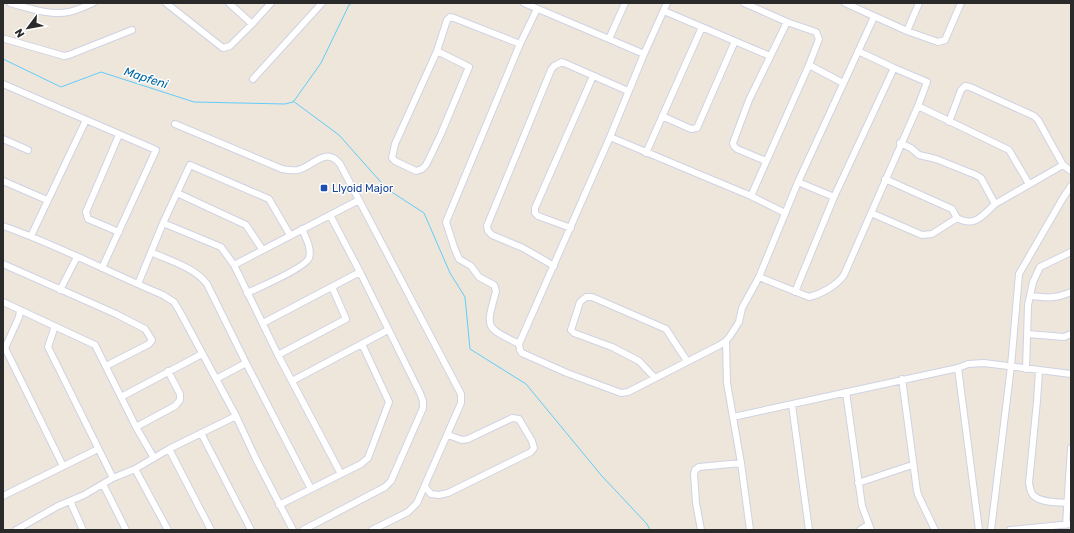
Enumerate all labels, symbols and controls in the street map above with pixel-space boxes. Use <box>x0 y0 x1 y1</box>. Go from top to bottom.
north arrow <box>8 8 48 48</box>
text: N <box>12 26 28 40</box>
water label: Mapfeni <box>122 64 171 92</box>
place label: Llyoid Major <box>332 182 394 195</box>
marker: Llyoid Major <box>319 183 329 193</box>

